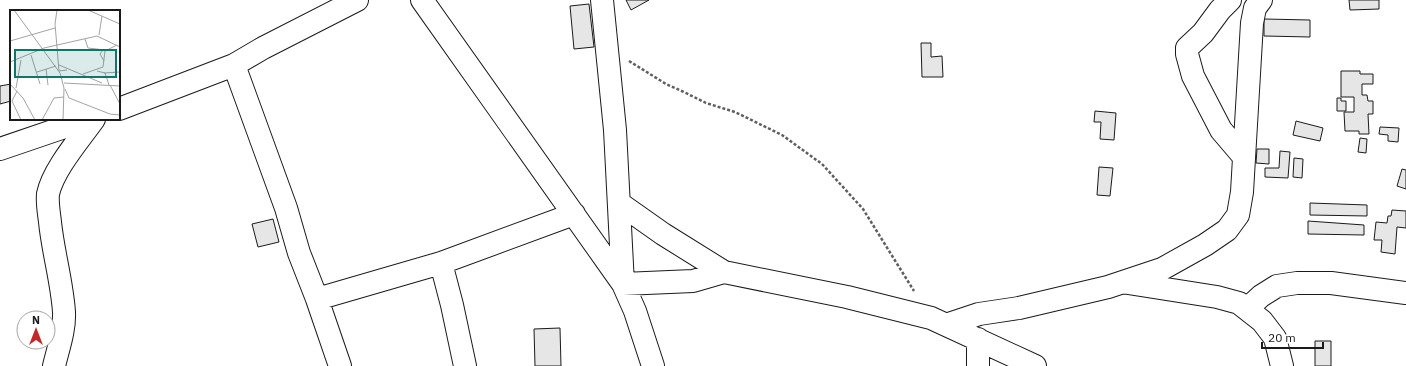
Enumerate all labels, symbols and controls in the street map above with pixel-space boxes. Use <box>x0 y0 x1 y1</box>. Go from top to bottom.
inset map <box>10 10 120 120</box>
north arrow <box>16 310 56 350</box>
text: N <box>32 313 40 327</box>
scale bar <box>1262 324 1323 350</box>
text: 20 m <box>1268 330 1296 345</box>

